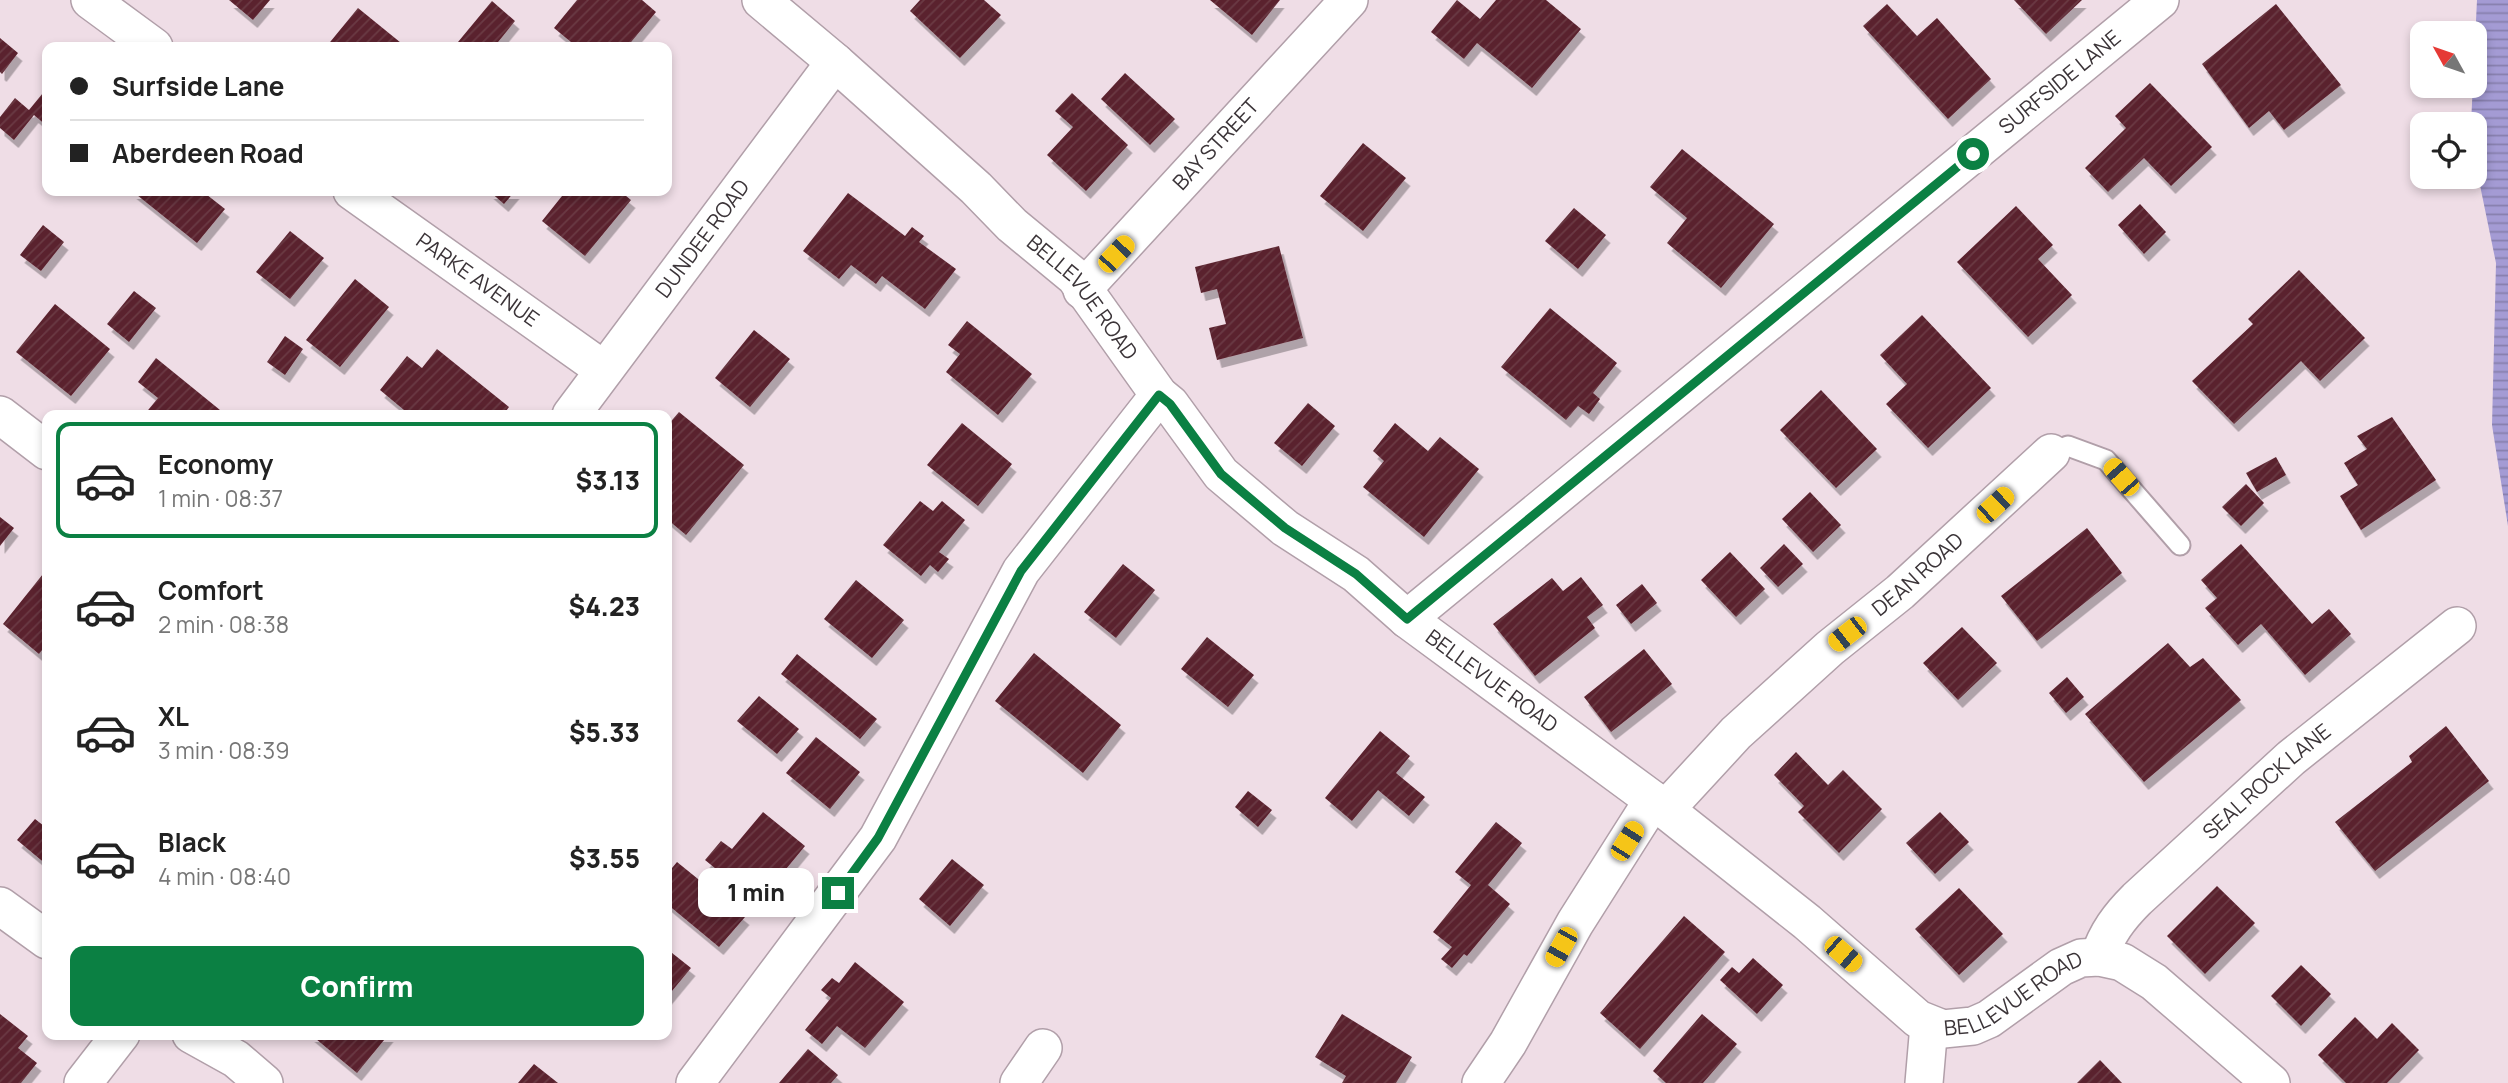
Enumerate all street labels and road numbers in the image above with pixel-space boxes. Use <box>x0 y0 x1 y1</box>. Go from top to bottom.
street label: SURFSIDE LANE <box>1992 23 2126 140</box>
street label: BAY STREET <box>1166 91 1265 196</box>
street label: DUNDEE ROAD <box>649 173 755 303</box>
street label: PARKE AVENUE <box>411 226 545 333</box>
street label: BELLEVUE ROAD <box>1021 228 1144 365</box>
street label: DEAN ROAD <box>1866 526 1969 622</box>
street label: BELLEVUE ROAD <box>1421 623 1564 738</box>
street label: SEAL ROCK LANE <box>2196 717 2336 845</box>
street label: BELLEVUE ROAD <box>1943 944 2086 1042</box>

